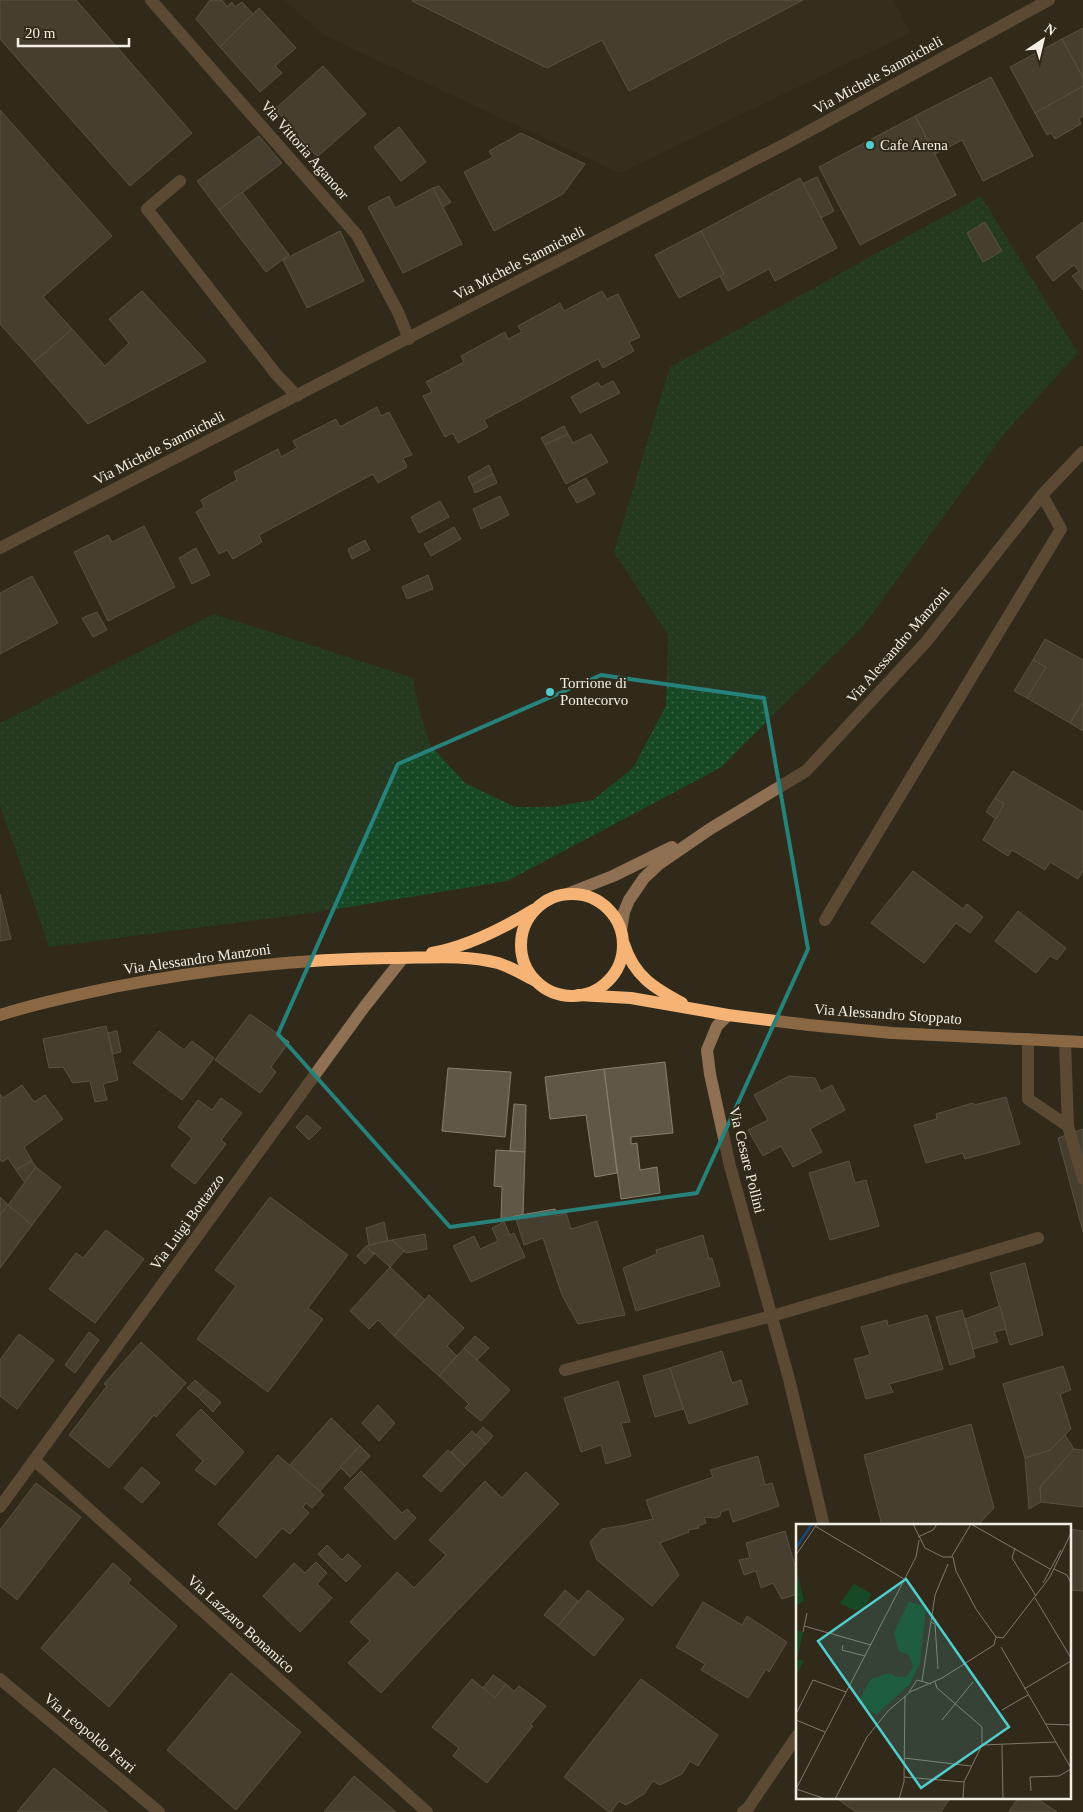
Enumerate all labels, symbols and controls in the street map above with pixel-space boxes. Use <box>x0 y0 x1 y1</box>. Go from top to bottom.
scale bar <box>18 15 129 47</box>
north arrow <box>1018 15 1068 65</box>
text: N <box>1042 21 1059 39</box>
text: 20 m <box>25 25 56 41</box>
street label: Via Michele Sanmicheli <box>811 33 945 117</box>
street label: Via Vittoria Aganoor <box>258 97 352 203</box>
place label: Cafe Arena <box>880 137 948 153</box>
marker: Cafe Arena <box>864 139 876 151</box>
street label: Via Michele Sanmicheli <box>451 223 587 303</box>
street label: Via Michele Sanmicheli <box>91 408 227 488</box>
street label: Via Alessandro Manzoni <box>843 584 953 706</box>
place label: Torrione di Pontecorvo <box>560 675 628 708</box>
marker: Torrione di Pontecorvo <box>544 686 556 698</box>
street label: Via Alessandro Manzoni <box>122 941 272 977</box>
street label: Via Alessandro Stoppato <box>813 1001 963 1027</box>
street label: Via Cesare Pollini <box>726 1105 768 1215</box>
street label: Via Luigi Bottazzo <box>147 1171 227 1273</box>
inset map <box>796 1524 1070 1800</box>
street label: Via Lazzaro Bonamico <box>184 1572 298 1676</box>
street label: Via Leopoldo Ferri <box>41 1690 139 1776</box>

